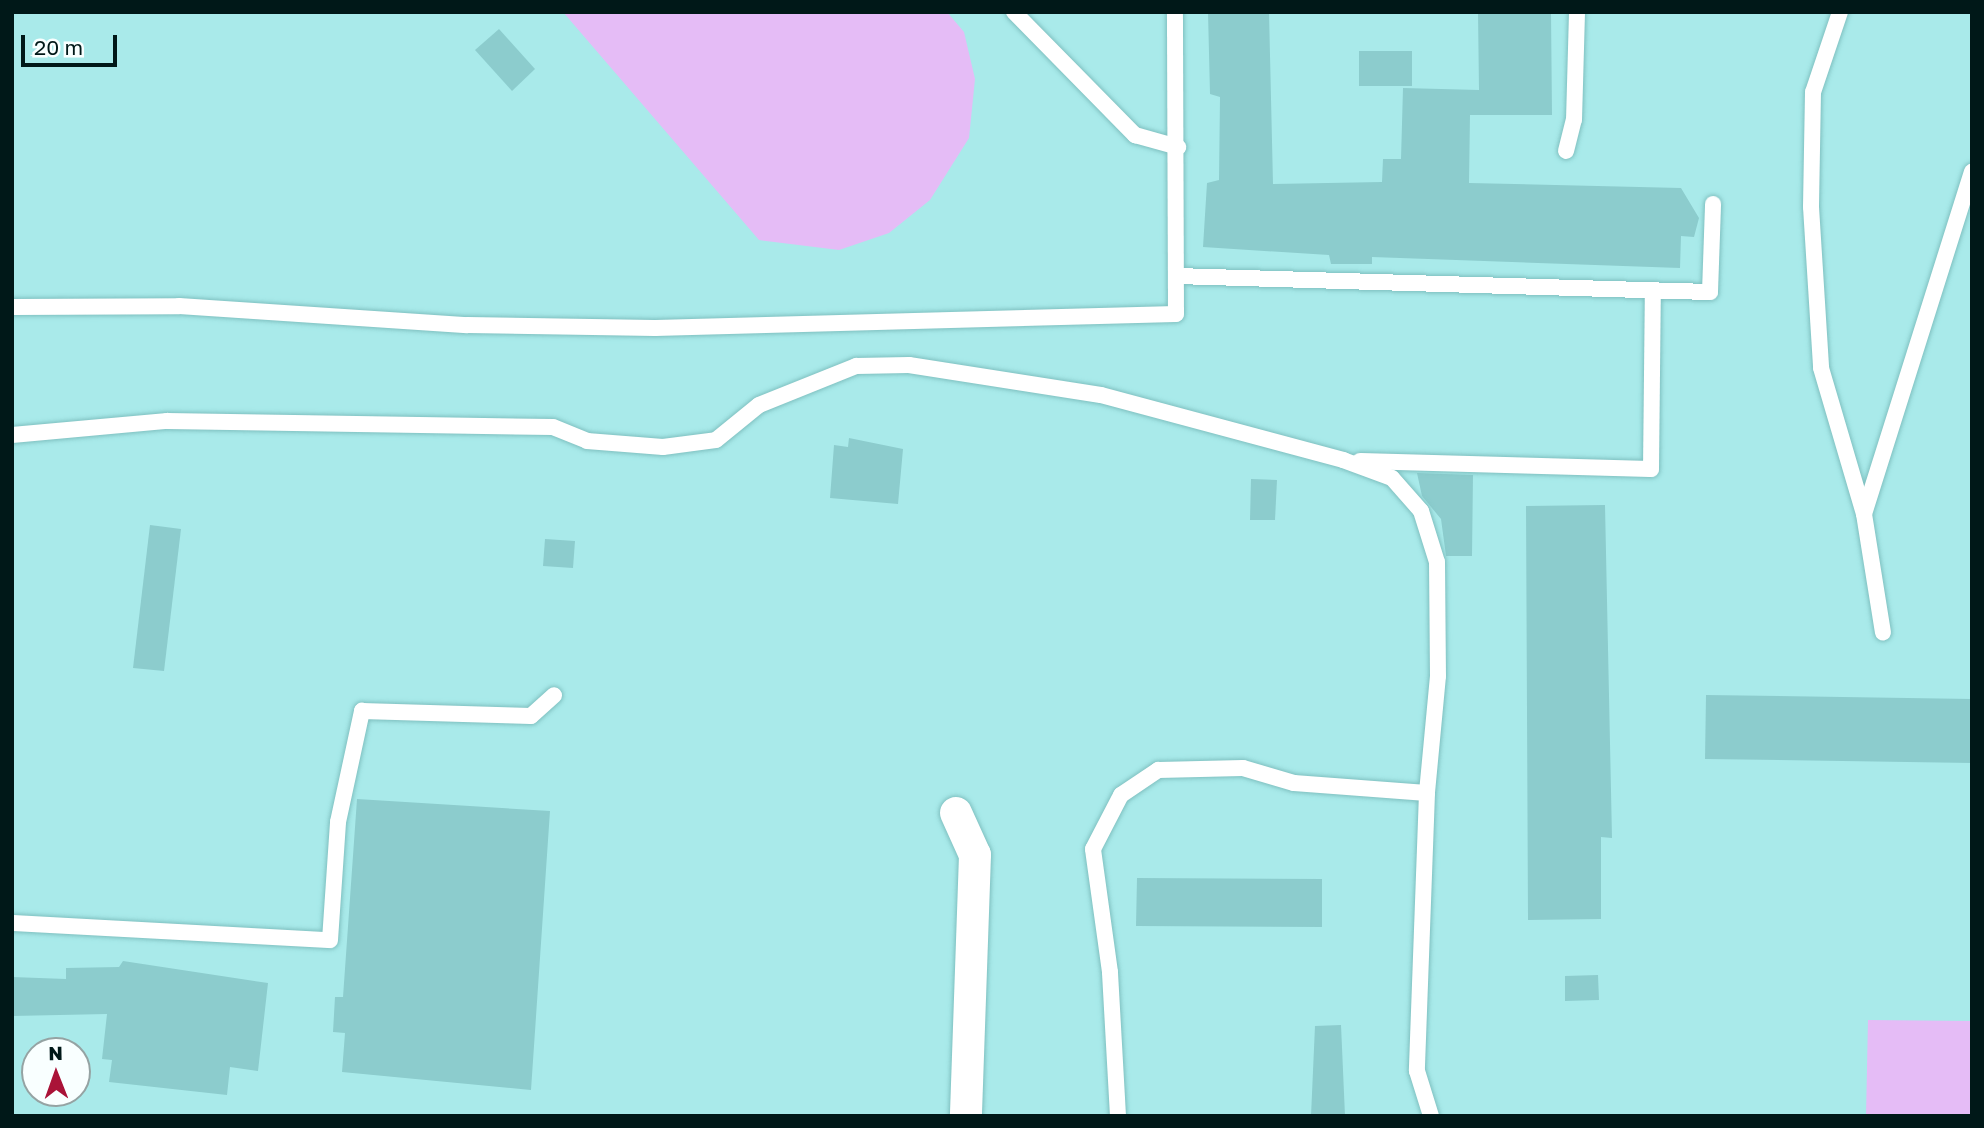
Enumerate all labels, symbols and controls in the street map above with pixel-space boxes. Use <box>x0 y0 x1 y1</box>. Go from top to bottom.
scale bar <box>24 21 121 65</box>
text: 20 m <box>34 34 83 60</box>
north arrow <box>21 1037 91 1107</box>
text: N <box>48 1041 63 1064</box>

